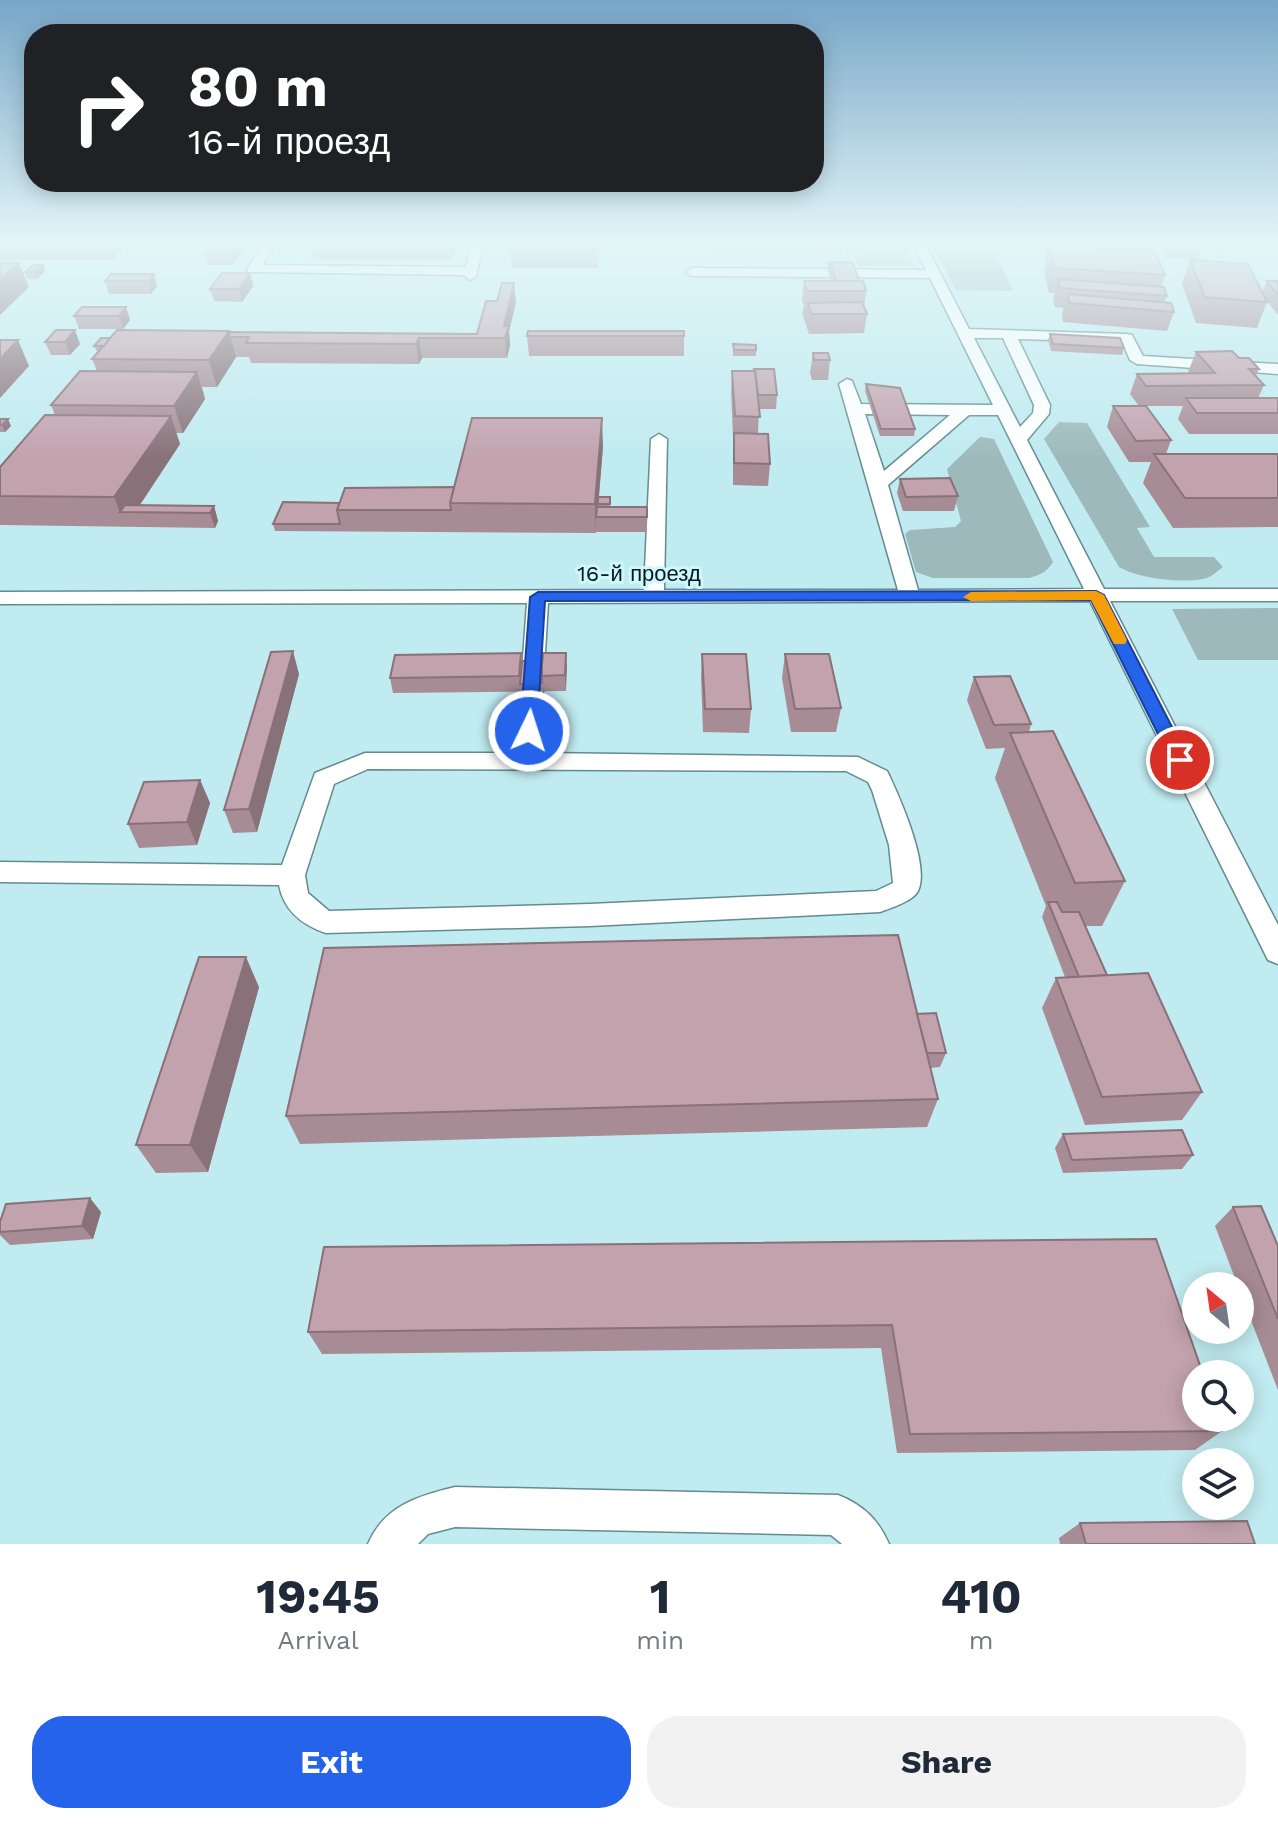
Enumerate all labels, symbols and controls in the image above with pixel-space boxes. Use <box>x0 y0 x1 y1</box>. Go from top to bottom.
text: 80 m <box>188 54 328 120</box>
icon: right <box>56 56 160 160</box>
text: 16-й проезд <box>188 121 390 163</box>
street label: 16-й проезд <box>577 561 701 586</box>
position arrow <box>487 689 571 773</box>
pin <box>1146 726 1214 794</box>
icon: arrive <box>1158 738 1202 782</box>
north arrow <box>1182 1272 1254 1344</box>
map controls <box>1182 1272 1254 1520</box>
button: search <box>1182 1360 1254 1432</box>
button: layers <box>1182 1448 1254 1520</box>
text: 19:45 <box>256 1568 380 1625</box>
text: 1 <box>650 1568 671 1625</box>
text: 410 <box>940 1568 1022 1625</box>
text: Arrival <box>278 1625 359 1655</box>
text: min <box>636 1625 684 1655</box>
text: m <box>969 1625 993 1655</box>
button: Exit <box>32 1716 631 1808</box>
button: Share <box>647 1716 1246 1808</box>

